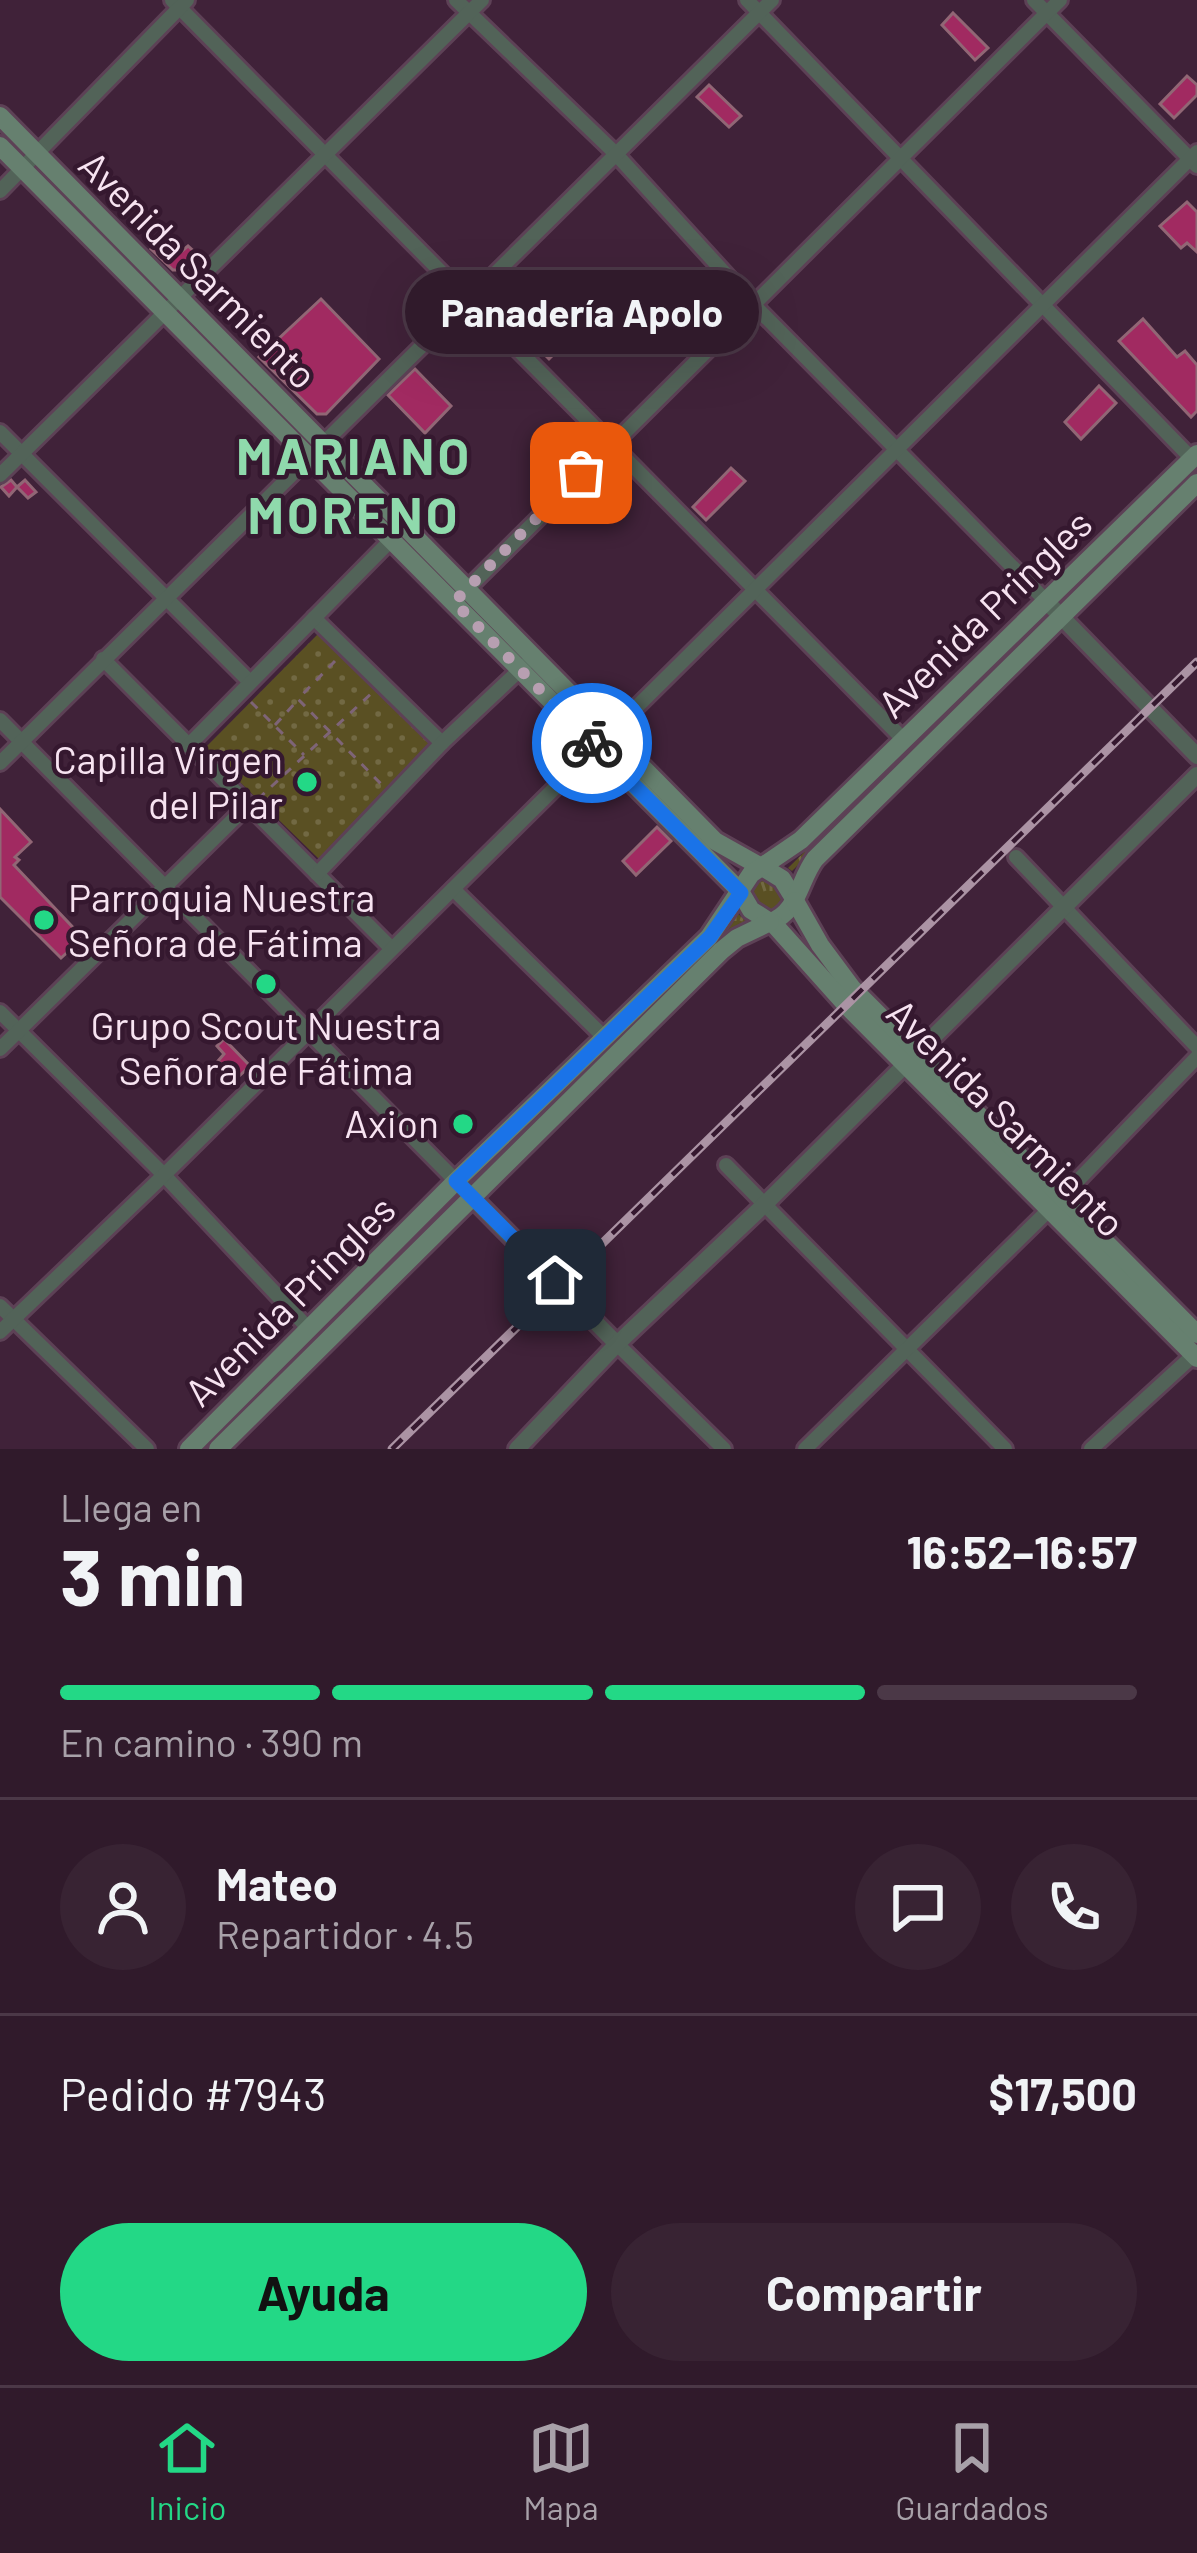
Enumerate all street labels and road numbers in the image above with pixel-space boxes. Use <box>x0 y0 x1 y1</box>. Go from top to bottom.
street label: Avenida Sarmiento <box>70 140 328 398</box>
street label: Avenida Pringles <box>867 499 1100 727</box>
street label: Avenida Sarmiento <box>878 988 1136 1246</box>
street label: Avenida Pringles <box>174 1185 404 1415</box>

